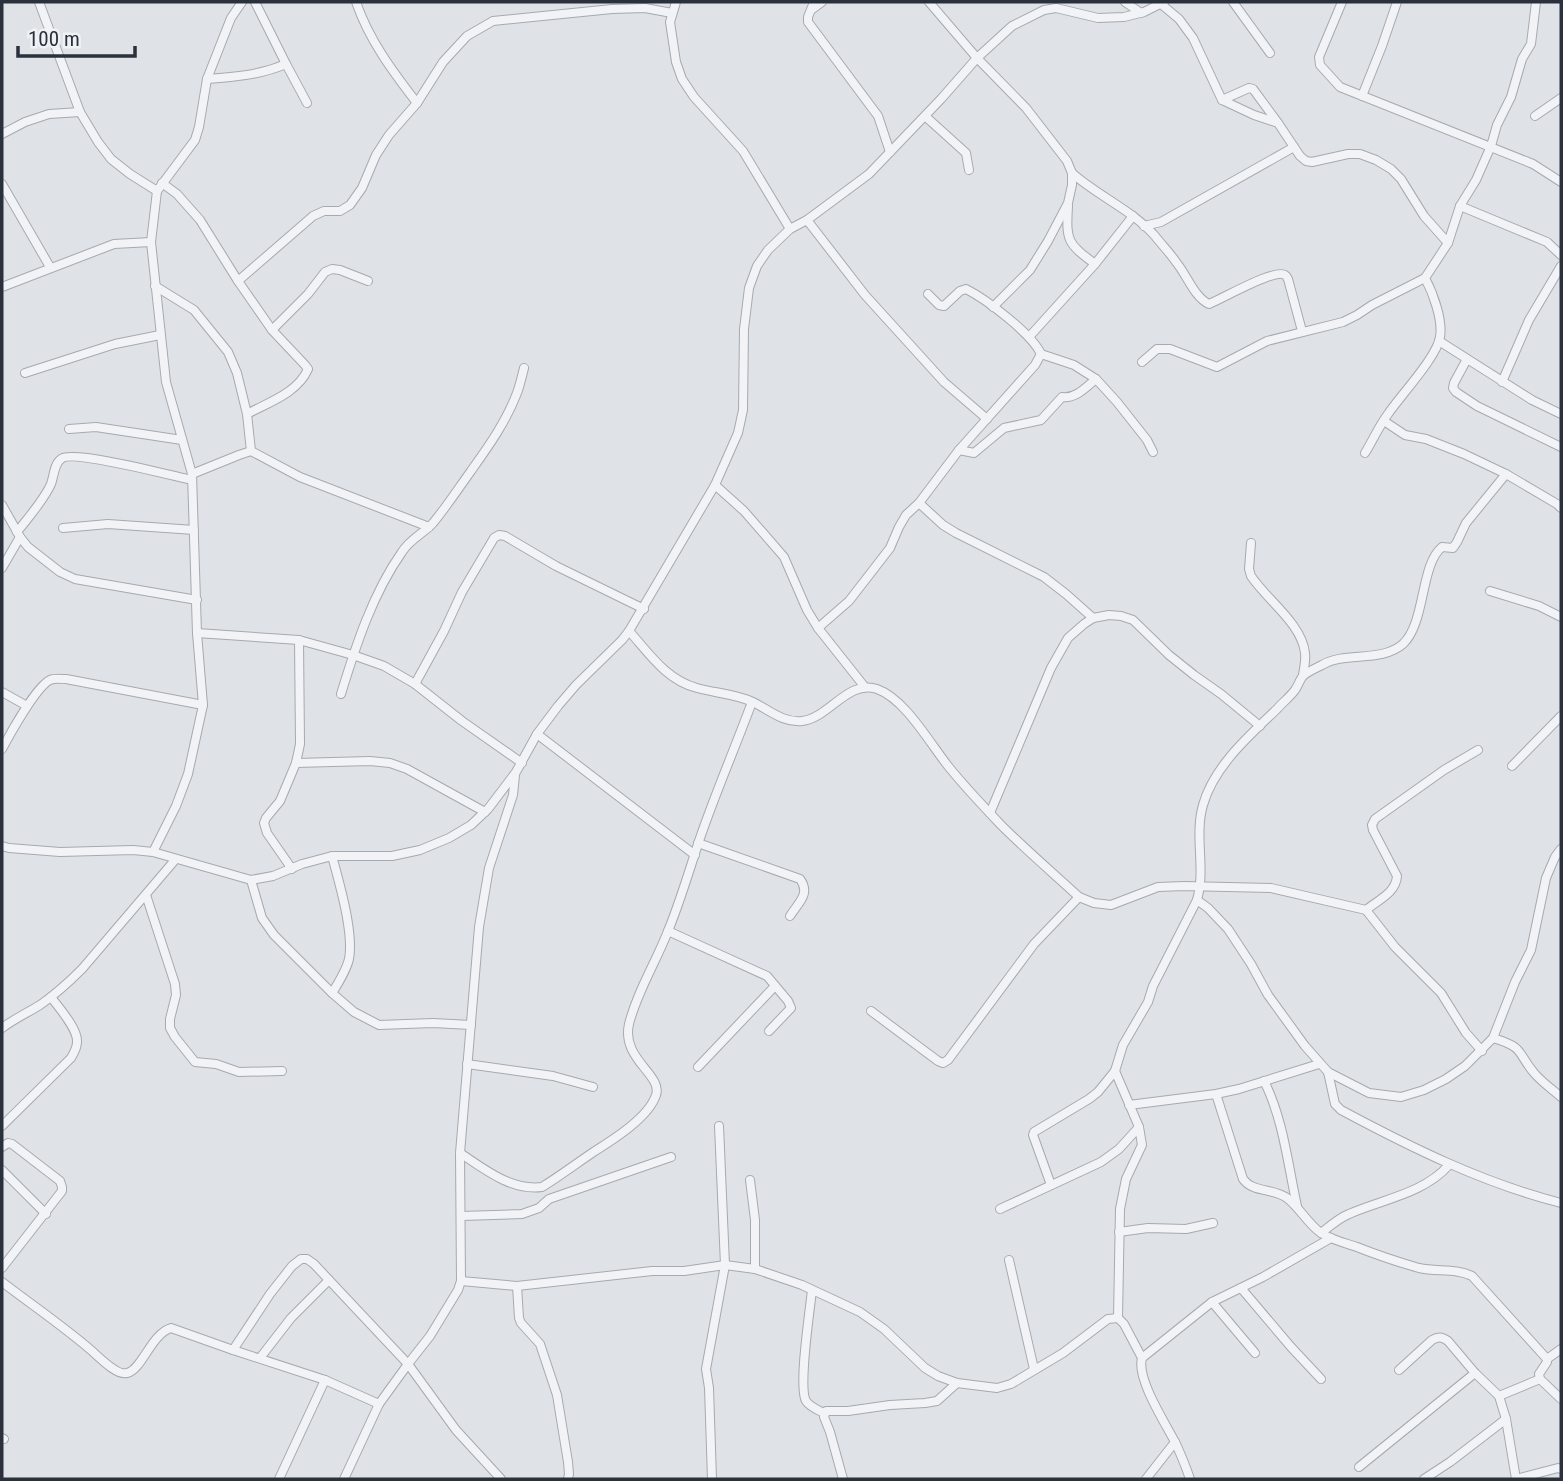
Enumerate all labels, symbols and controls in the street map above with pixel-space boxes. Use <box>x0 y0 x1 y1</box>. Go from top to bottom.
scale bar <box>18 14 135 58</box>
text: 100 m <box>28 27 80 51</box>

